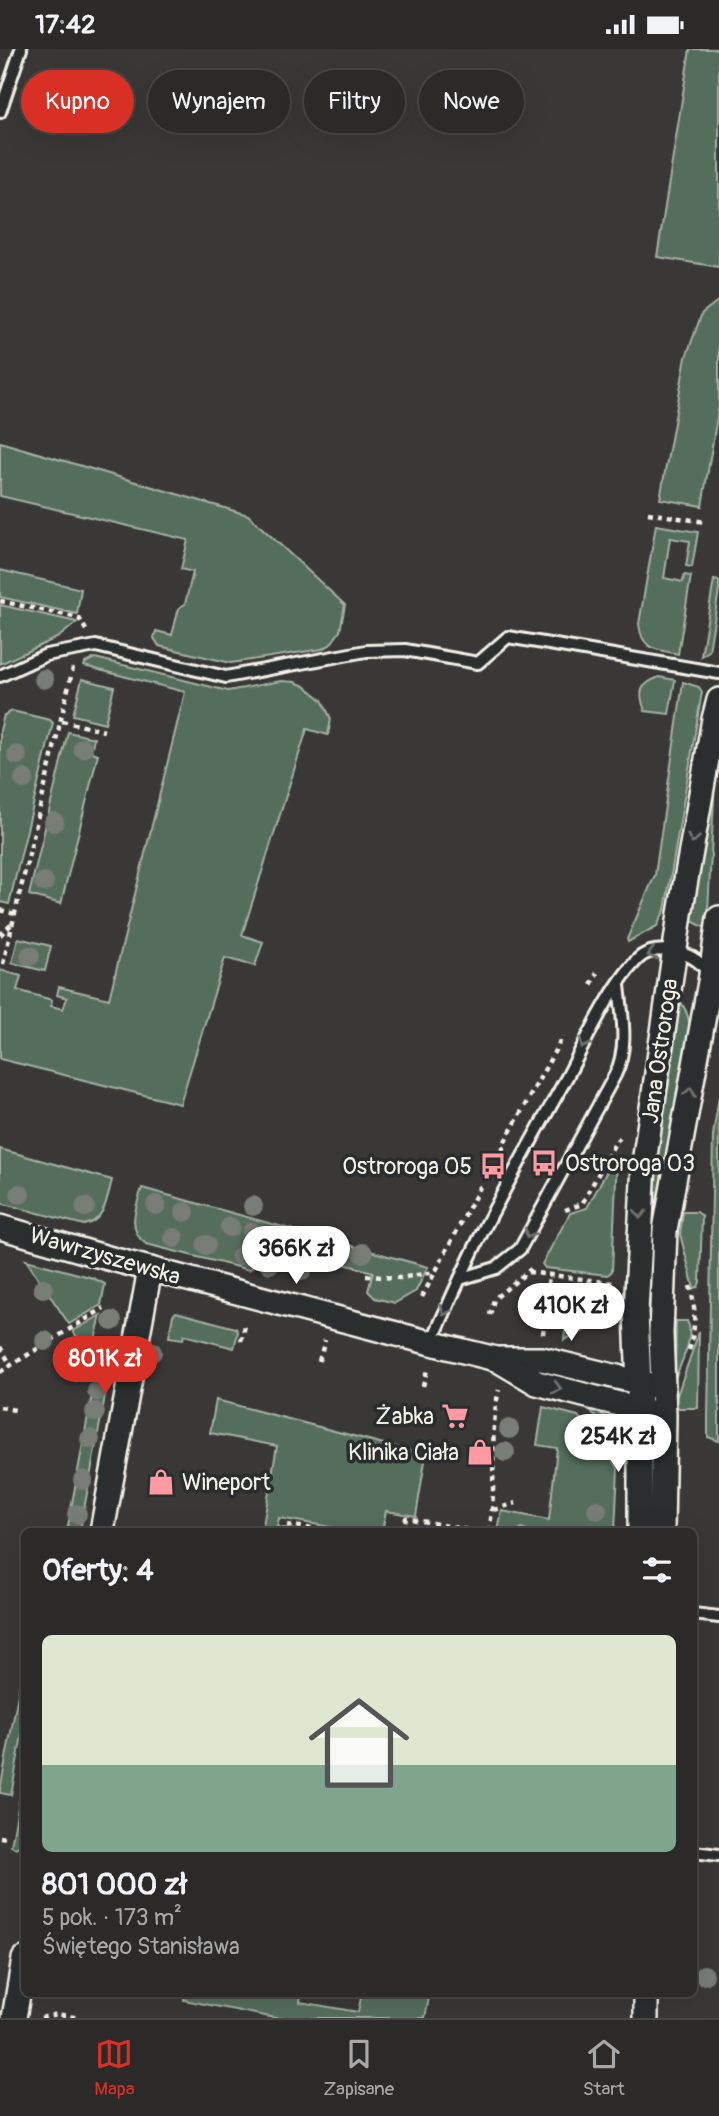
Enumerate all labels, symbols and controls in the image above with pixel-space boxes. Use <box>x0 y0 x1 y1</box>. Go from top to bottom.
text: 17:42 <box>35 9 95 41</box>
chip: Kupno <box>21 70 134 133</box>
chip: Wynajem <box>148 70 290 133</box>
chip: Filtry <box>304 70 405 133</box>
chip: Nowe <box>419 70 524 133</box>
one-way arrow <box>686 833 701 845</box>
one-way arrow <box>646 946 658 961</box>
street label: Jana Ostroroga <box>635 977 685 1125</box>
one-way arrow <box>579 1037 592 1049</box>
one-way arrow <box>682 1087 697 1098</box>
bus stop icon: Ostroroga 03 <box>529 1148 559 1178</box>
place label: Ostroroga 03 <box>565 1149 695 1178</box>
bus stop icon: Ostroroga 05 <box>478 1151 508 1181</box>
place label: Ostroroga 05 <box>342 1152 472 1181</box>
one-way arrow <box>632 1209 647 1220</box>
street label: Wawrzyszewska <box>26 1221 184 1291</box>
one-way arrow <box>524 1226 537 1239</box>
pin: 366K zł <box>231 1227 361 1286</box>
text: 366K zł <box>258 1234 334 1263</box>
pin: 410K zł <box>506 1283 636 1343</box>
text: 410K zł <box>534 1291 608 1320</box>
one-way arrow <box>440 1304 454 1316</box>
pin: 801K zł <box>40 1337 170 1396</box>
text: 801K zł <box>69 1344 141 1373</box>
one-way arrow <box>551 1380 563 1394</box>
supermarket icon: Żabka <box>440 1401 470 1431</box>
place label: Żabka <box>375 1402 434 1431</box>
pin: 254K zł <box>553 1415 683 1474</box>
text: 254K zł <box>580 1422 656 1451</box>
shop icon: Klinika Ciała <box>465 1437 495 1467</box>
place label: Klinika Ciała <box>348 1438 459 1467</box>
shop icon: Wineport <box>146 1467 176 1497</box>
place label: Wineport <box>182 1468 271 1497</box>
icon: filters <box>638 1551 676 1589</box>
text: Oferty: 4 <box>42 1552 154 1589</box>
icon: home <box>296 1680 422 1806</box>
text: 801 000 zł <box>42 1866 187 1903</box>
text: 5 pok. · 173 m² <box>42 1903 182 1932</box>
text: Świętego Stanisława <box>42 1932 240 1961</box>
tab: Mapa <box>94 2035 135 2101</box>
tab: Zapisane <box>323 2035 394 2101</box>
tab: Start <box>583 2035 625 2101</box>

